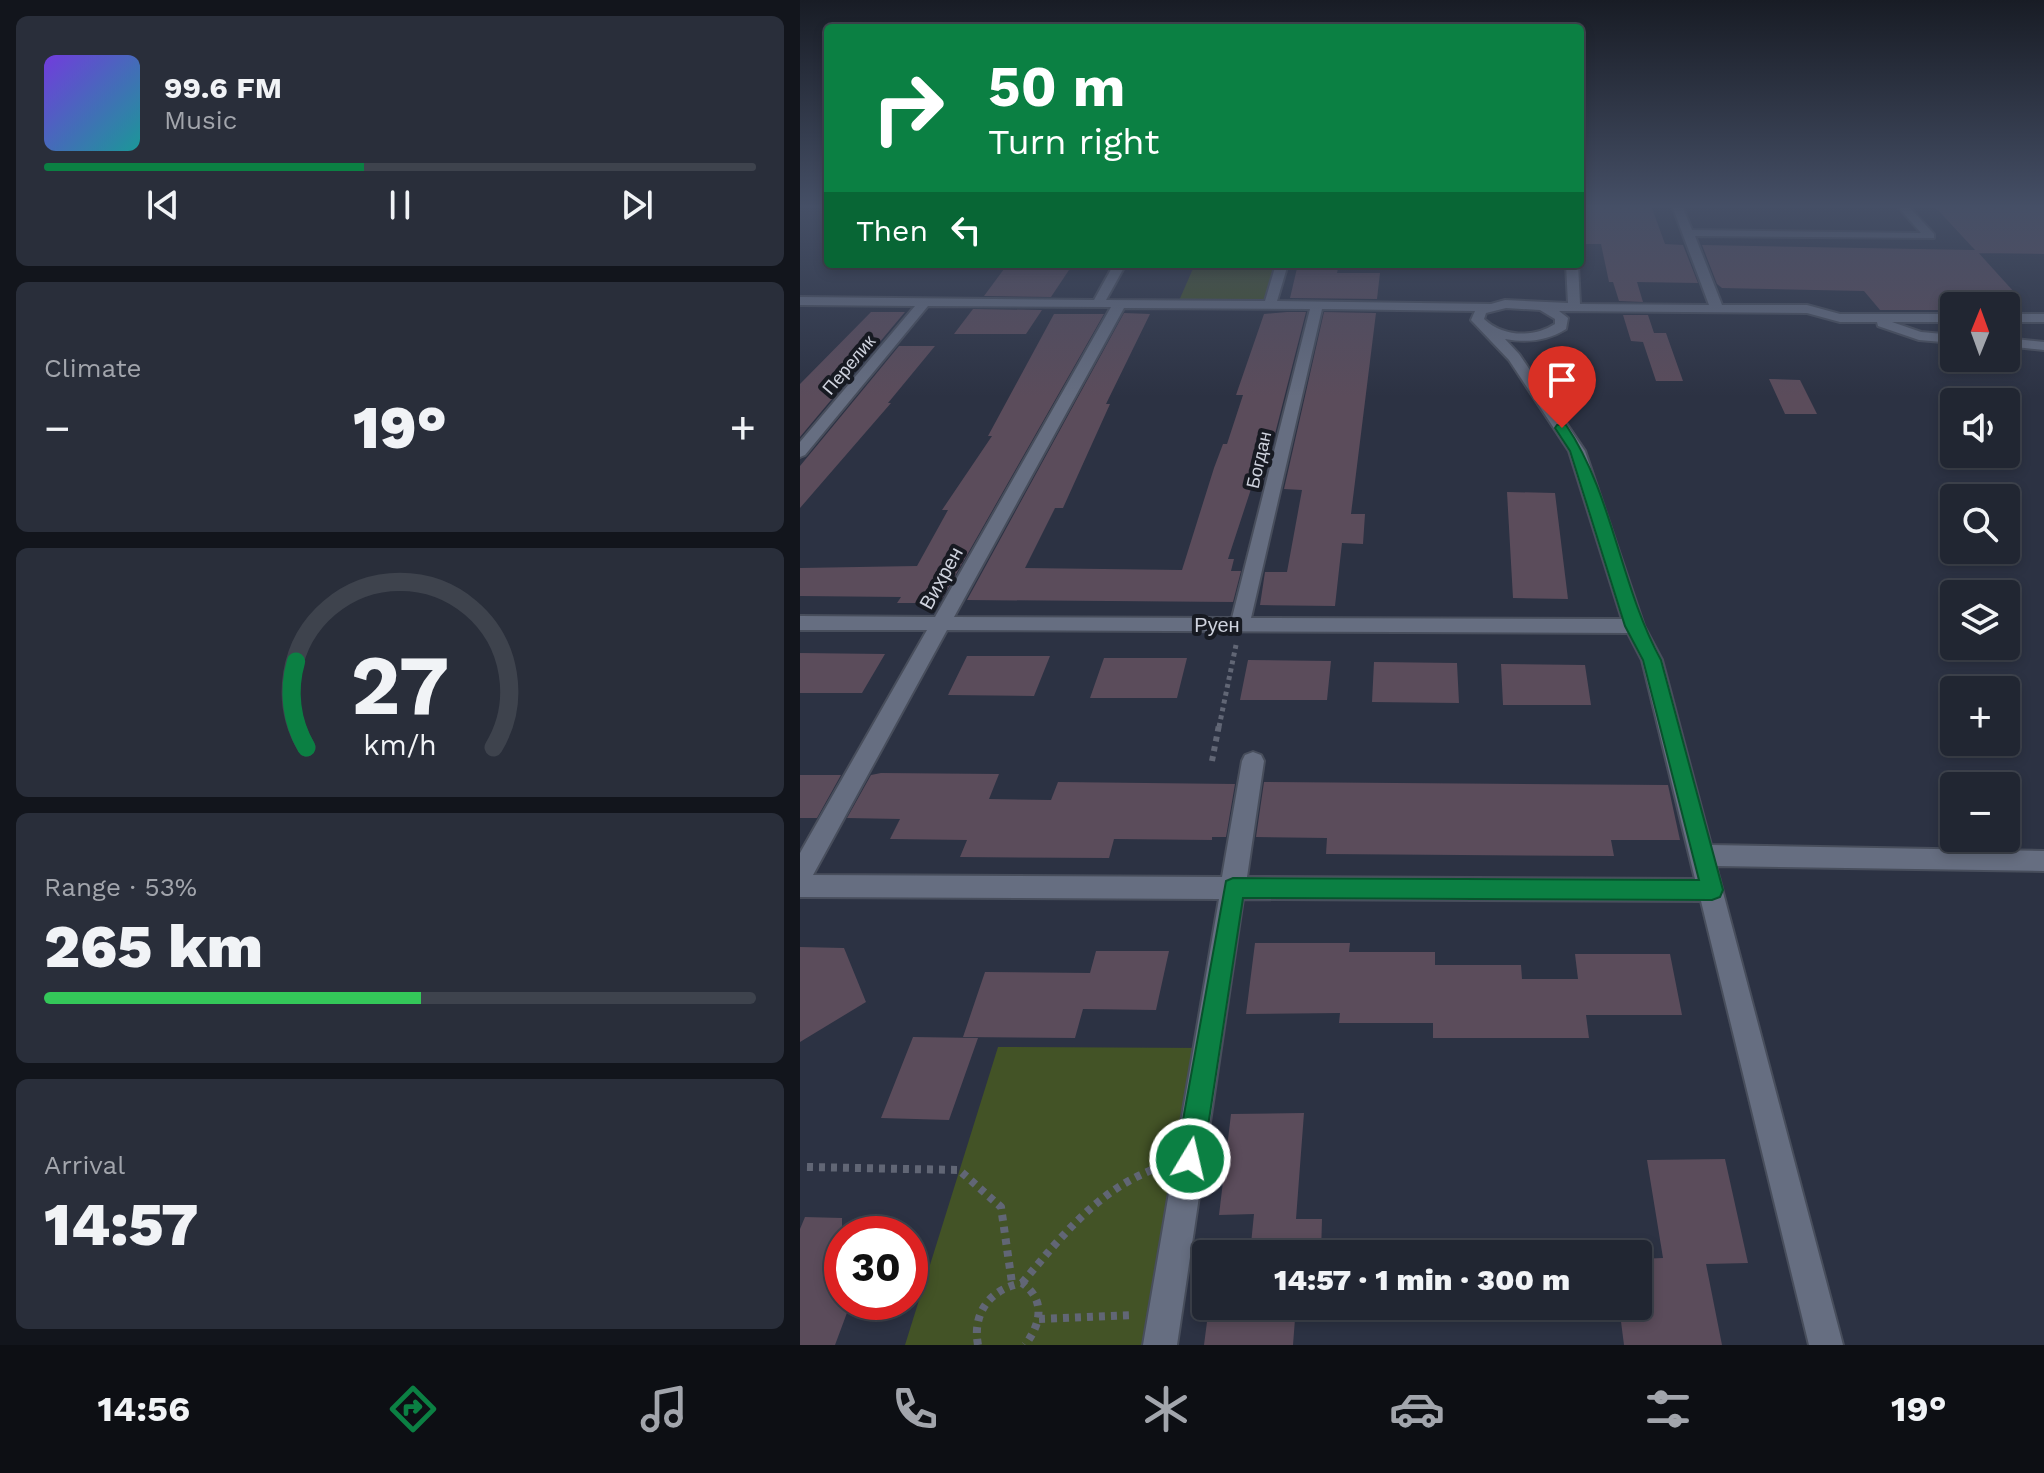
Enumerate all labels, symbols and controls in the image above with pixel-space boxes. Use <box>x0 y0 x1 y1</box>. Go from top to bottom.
text: 50 m <box>988 54 1125 120</box>
icon: right <box>856 56 960 160</box>
text: 99.6 FM <box>164 70 282 105</box>
text: Music <box>164 105 237 135</box>
text: Turn right <box>988 121 1159 163</box>
icon: previous <box>141 183 185 227</box>
icon: pause <box>378 183 422 227</box>
icon: next <box>615 183 659 227</box>
icon: left <box>944 208 988 252</box>
text: Then <box>856 213 928 248</box>
north arrow <box>1940 292 2020 372</box>
map controls <box>1940 292 2020 852</box>
street label: Перелик <box>818 331 879 399</box>
pin <box>1528 346 1596 428</box>
text: Climate <box>44 353 142 383</box>
icon: arrive <box>1540 358 1584 402</box>
button: sound <box>1940 388 2020 468</box>
text: 19° <box>353 392 447 463</box>
text: − <box>44 402 71 454</box>
text: + <box>729 402 756 454</box>
street label: Богдан <box>1242 429 1275 491</box>
button: search <box>1940 484 2020 564</box>
street label: Вихрен <box>914 543 968 613</box>
button: layers <box>1940 580 2020 660</box>
street label: Руен <box>1194 613 1240 637</box>
text: 27 <box>351 637 449 734</box>
button: + <box>1940 676 2020 756</box>
text: km/h <box>363 729 437 763</box>
button: − <box>1940 772 2020 852</box>
text: Range · 53% <box>44 872 197 902</box>
text: 265 km <box>44 911 263 982</box>
position arrow <box>1148 1117 1232 1201</box>
text: Arrival <box>44 1150 125 1180</box>
text: 14:57 <box>44 1189 199 1260</box>
speed limit sign: 30 <box>824 1216 928 1320</box>
text: 14:57 · 1 min · 300 m <box>1274 1262 1570 1297</box>
icon: directions <box>385 1381 441 1437</box>
icon: music <box>636 1381 692 1437</box>
icon: phone <box>887 1381 943 1437</box>
icon: climate <box>1138 1381 1194 1437</box>
icon: car <box>1389 1381 1445 1437</box>
icon: filters <box>1640 1381 1696 1437</box>
text: 14:56 <box>97 1388 190 1430</box>
text: 19° <box>1891 1388 1946 1430</box>

